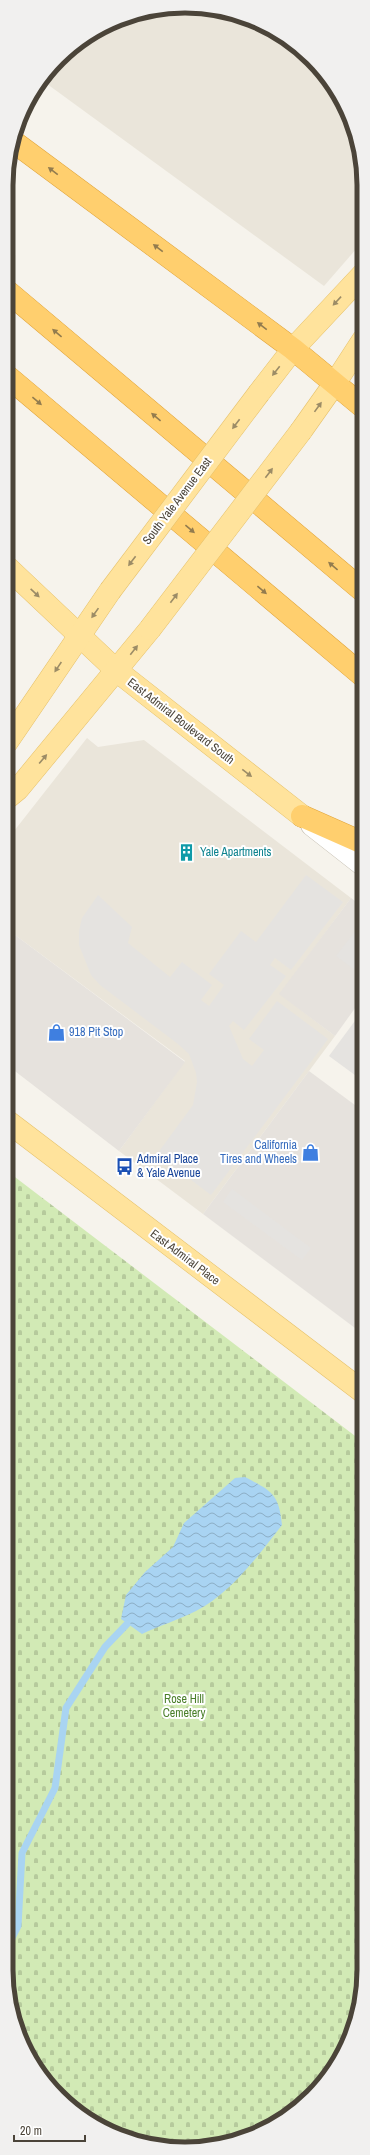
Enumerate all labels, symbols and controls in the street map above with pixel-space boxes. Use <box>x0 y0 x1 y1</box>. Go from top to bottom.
one-way arrow <box>48 167 58 175</box>
one-way arrow <box>152 244 163 252</box>
one-way arrow <box>332 296 342 306</box>
one-way arrow <box>257 322 267 330</box>
one-way arrow <box>52 329 62 338</box>
one-way arrow <box>272 365 280 376</box>
one-way arrow <box>32 396 43 405</box>
one-way arrow <box>314 402 322 413</box>
one-way arrow <box>151 412 162 421</box>
one-way arrow <box>232 419 240 429</box>
street label: South Yale Avenue East <box>139 454 215 548</box>
one-way arrow <box>265 467 274 478</box>
one-way arrow <box>184 524 195 533</box>
one-way arrow <box>128 556 137 567</box>
one-way arrow <box>328 561 339 570</box>
one-way arrow <box>256 585 267 594</box>
one-way arrow <box>30 589 41 598</box>
one-way arrow <box>169 593 178 604</box>
one-way arrow <box>91 607 99 618</box>
one-way arrow <box>129 645 138 656</box>
one-way arrow <box>54 662 62 672</box>
street label: East Admiral Boulevard South <box>124 674 238 768</box>
one-way arrow <box>38 754 47 763</box>
one-way arrow <box>241 769 252 777</box>
building icon: Yale Apartments <box>177 842 197 862</box>
place label: Yale Apartments <box>200 844 272 860</box>
shop icon: 918 Pit Stop <box>46 1022 66 1042</box>
place label: 918 Pit Stop <box>69 1024 123 1040</box>
place label: California Tires and Wheels <box>220 1137 298 1167</box>
shop icon: California Tires and Wheels <box>300 1142 320 1162</box>
place label: Admiral Place & Yale Avenue <box>136 1151 201 1181</box>
bus stop icon: Admiral Place & Yale Avenue <box>114 1156 134 1176</box>
street label: East Admiral Place <box>147 1226 223 1288</box>
park label: Rose Hill Cemetery <box>163 1691 205 1721</box>
scale bar <box>14 2117 85 2143</box>
text: 20 m <box>20 2123 42 2139</box>

